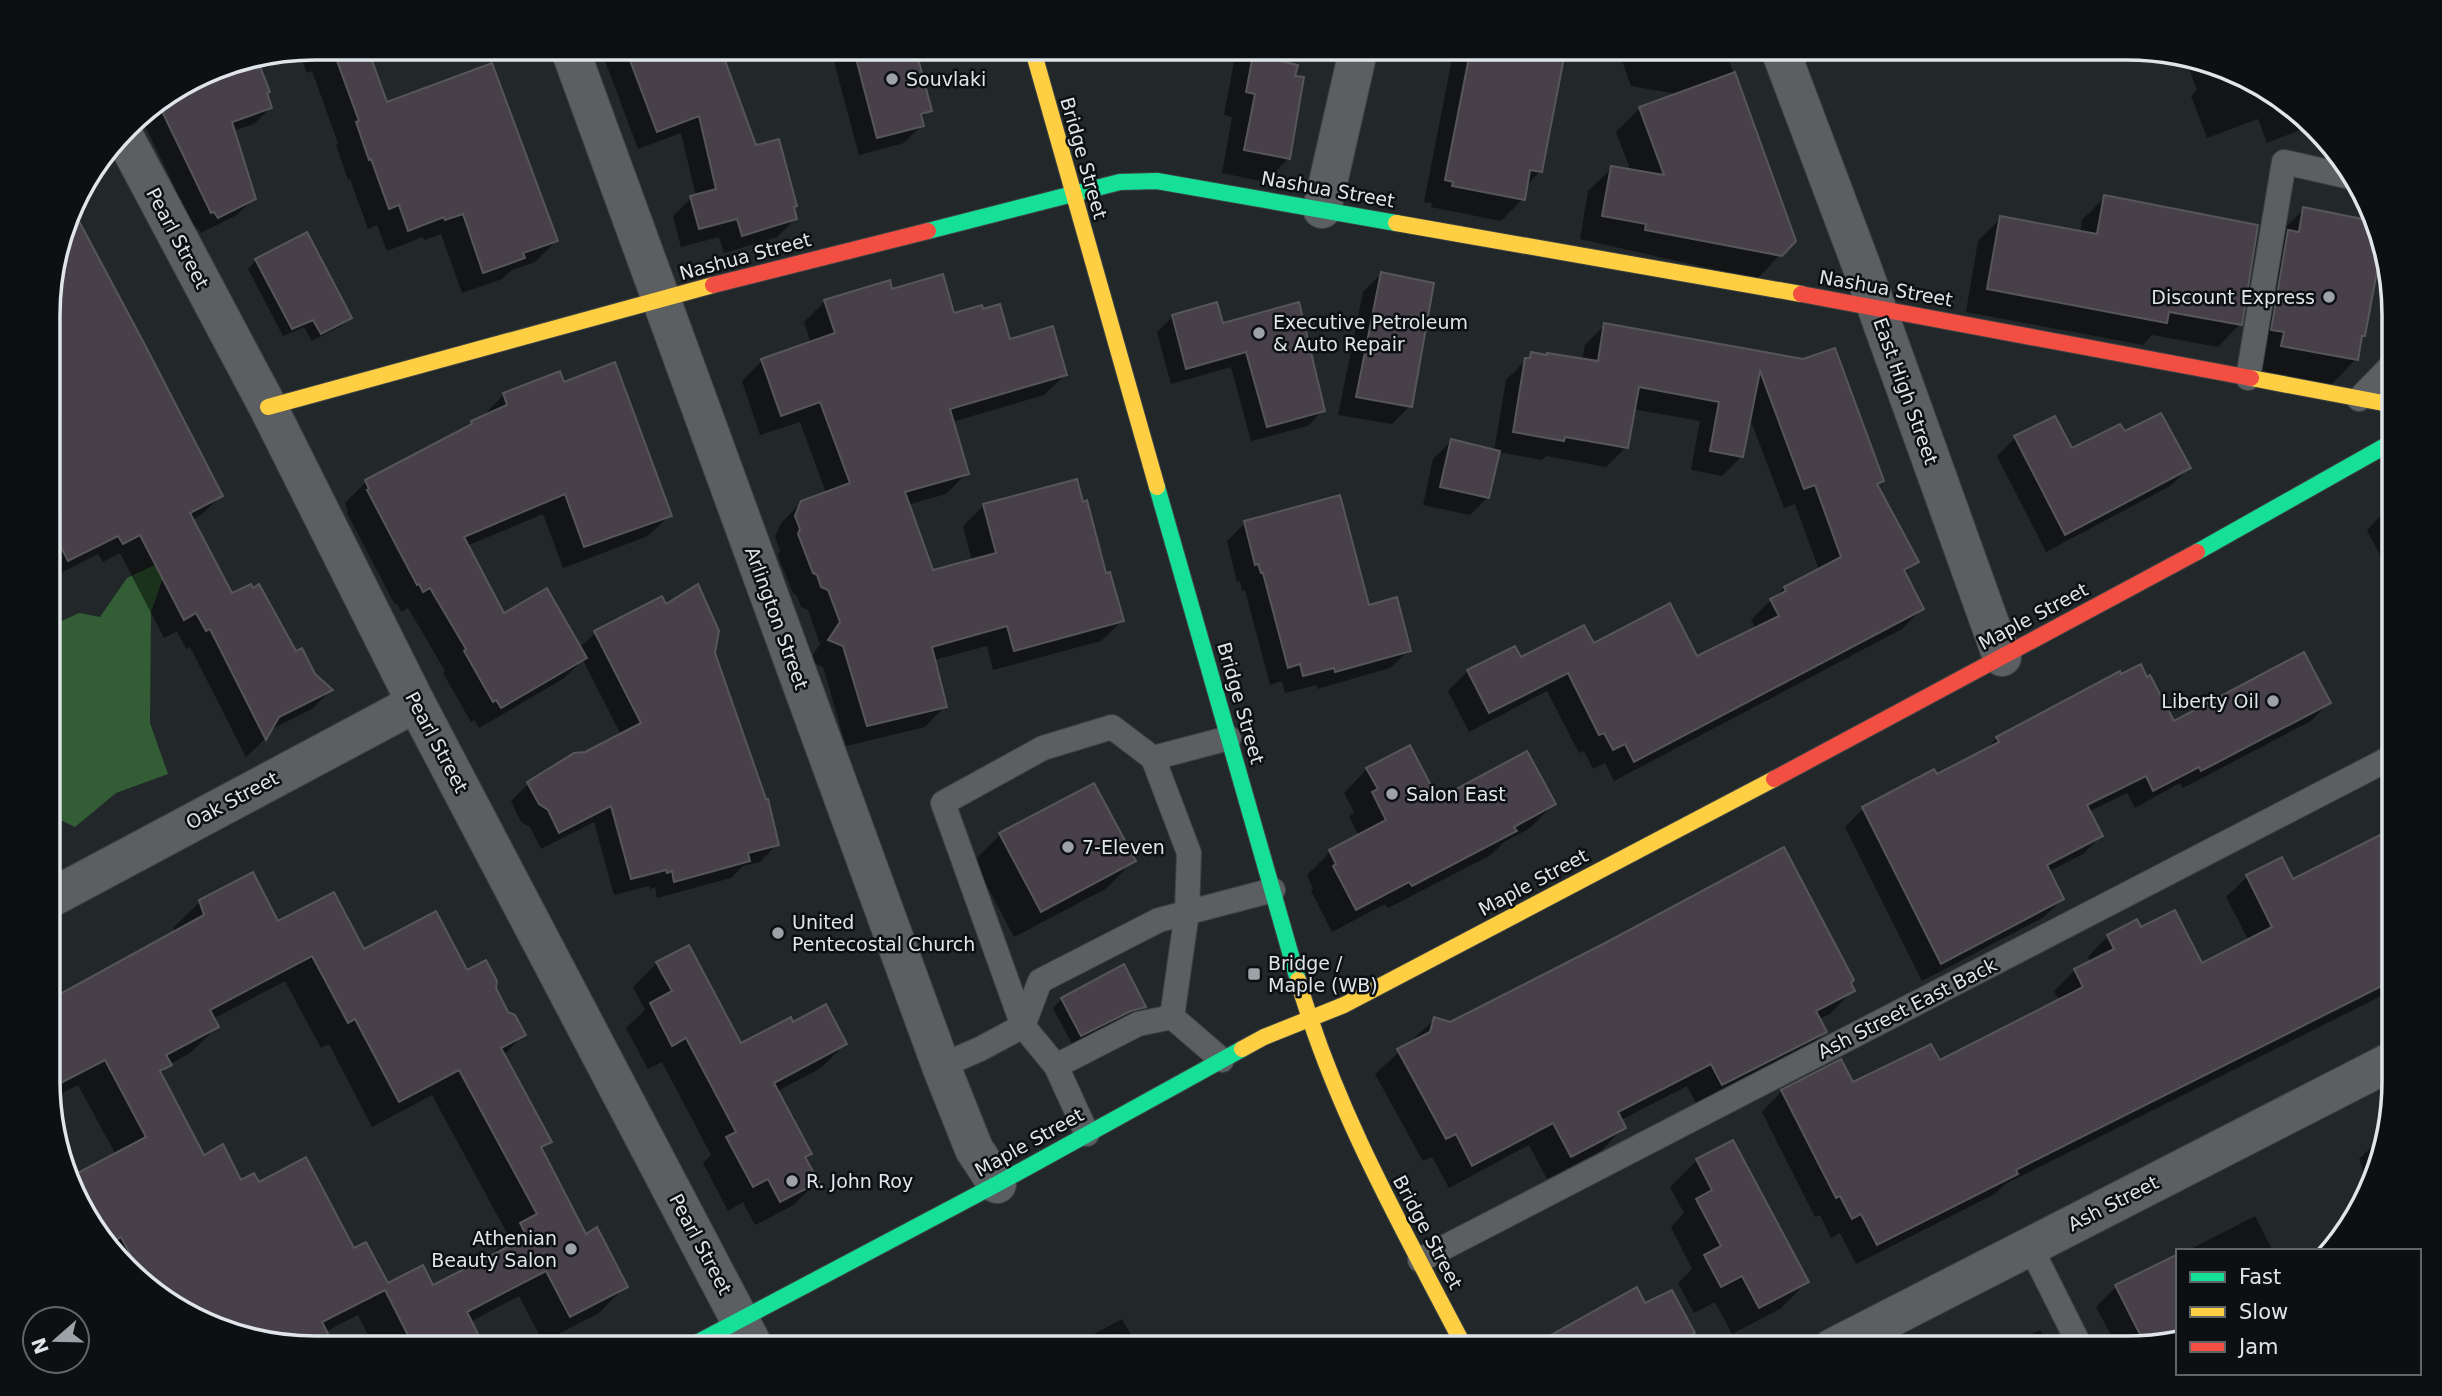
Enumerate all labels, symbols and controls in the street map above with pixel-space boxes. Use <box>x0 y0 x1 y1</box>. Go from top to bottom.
place label: Souvlaki <box>906 68 986 90</box>
marker: Souvlaki <box>884 71 900 87</box>
street label: Bridge Street <box>1056 95 1112 221</box>
street label: Nashua Street <box>1259 166 1397 212</box>
street label: Pearl Street <box>142 184 214 292</box>
street label: Nashua Street <box>677 228 813 284</box>
street label: Nashua Street <box>1817 265 1955 311</box>
place label: Discount Express <box>2151 286 2315 308</box>
marker: Discount Express <box>2321 289 2337 305</box>
place label: Executive Petroleum & Auto Repair <box>1273 311 1468 355</box>
street label: East High Street <box>1869 315 1943 467</box>
marker: Executive Petroleum & Auto Repair <box>1251 325 1267 341</box>
street label: Arlington Street <box>741 544 813 692</box>
street label: Maple Street <box>1974 578 2092 654</box>
street label: Bridge Street <box>1213 640 1269 766</box>
street label: Pearl Street <box>401 688 473 796</box>
place label: Liberty Oil <box>2161 690 2259 712</box>
marker: Liberty Oil <box>2265 693 2281 709</box>
street label: Oak Street <box>182 766 282 834</box>
place label: Salon East <box>1406 783 1506 805</box>
marker: Salon East <box>1384 786 1400 802</box>
place label: 7-Eleven <box>1082 836 1165 858</box>
marker: 7-Eleven <box>1060 839 1076 855</box>
street label: Maple Street <box>1474 844 1592 920</box>
place label: United Pentecostal Church <box>792 911 975 955</box>
marker: United Pentecostal Church <box>770 925 786 941</box>
place label: Bridge / Maple (WB) <box>1268 952 1378 996</box>
street label: Ash Street East Back <box>1814 953 2000 1063</box>
marker: Bridge / Maple (WB) <box>1246 966 1262 982</box>
street label: Maple Street <box>971 1103 1087 1181</box>
place label: R. John Roy <box>806 1170 913 1192</box>
street label: Bridge Street <box>1389 1171 1467 1293</box>
street label: Ash Street <box>2064 1171 2162 1235</box>
marker: R. John Roy <box>784 1173 800 1189</box>
street label: Pearl Street <box>665 1190 737 1298</box>
place label: Athenian Beauty Salon <box>431 1227 557 1271</box>
marker: Athenian Beauty Salon <box>563 1241 579 1257</box>
legend <box>2176 1249 2421 1375</box>
text: Fast <box>2239 1265 2281 1289</box>
text: Slow <box>2239 1300 2288 1324</box>
north arrow <box>21 1305 91 1375</box>
text: N <box>27 1335 53 1357</box>
text: Jam <box>2237 1335 2279 1359</box>

